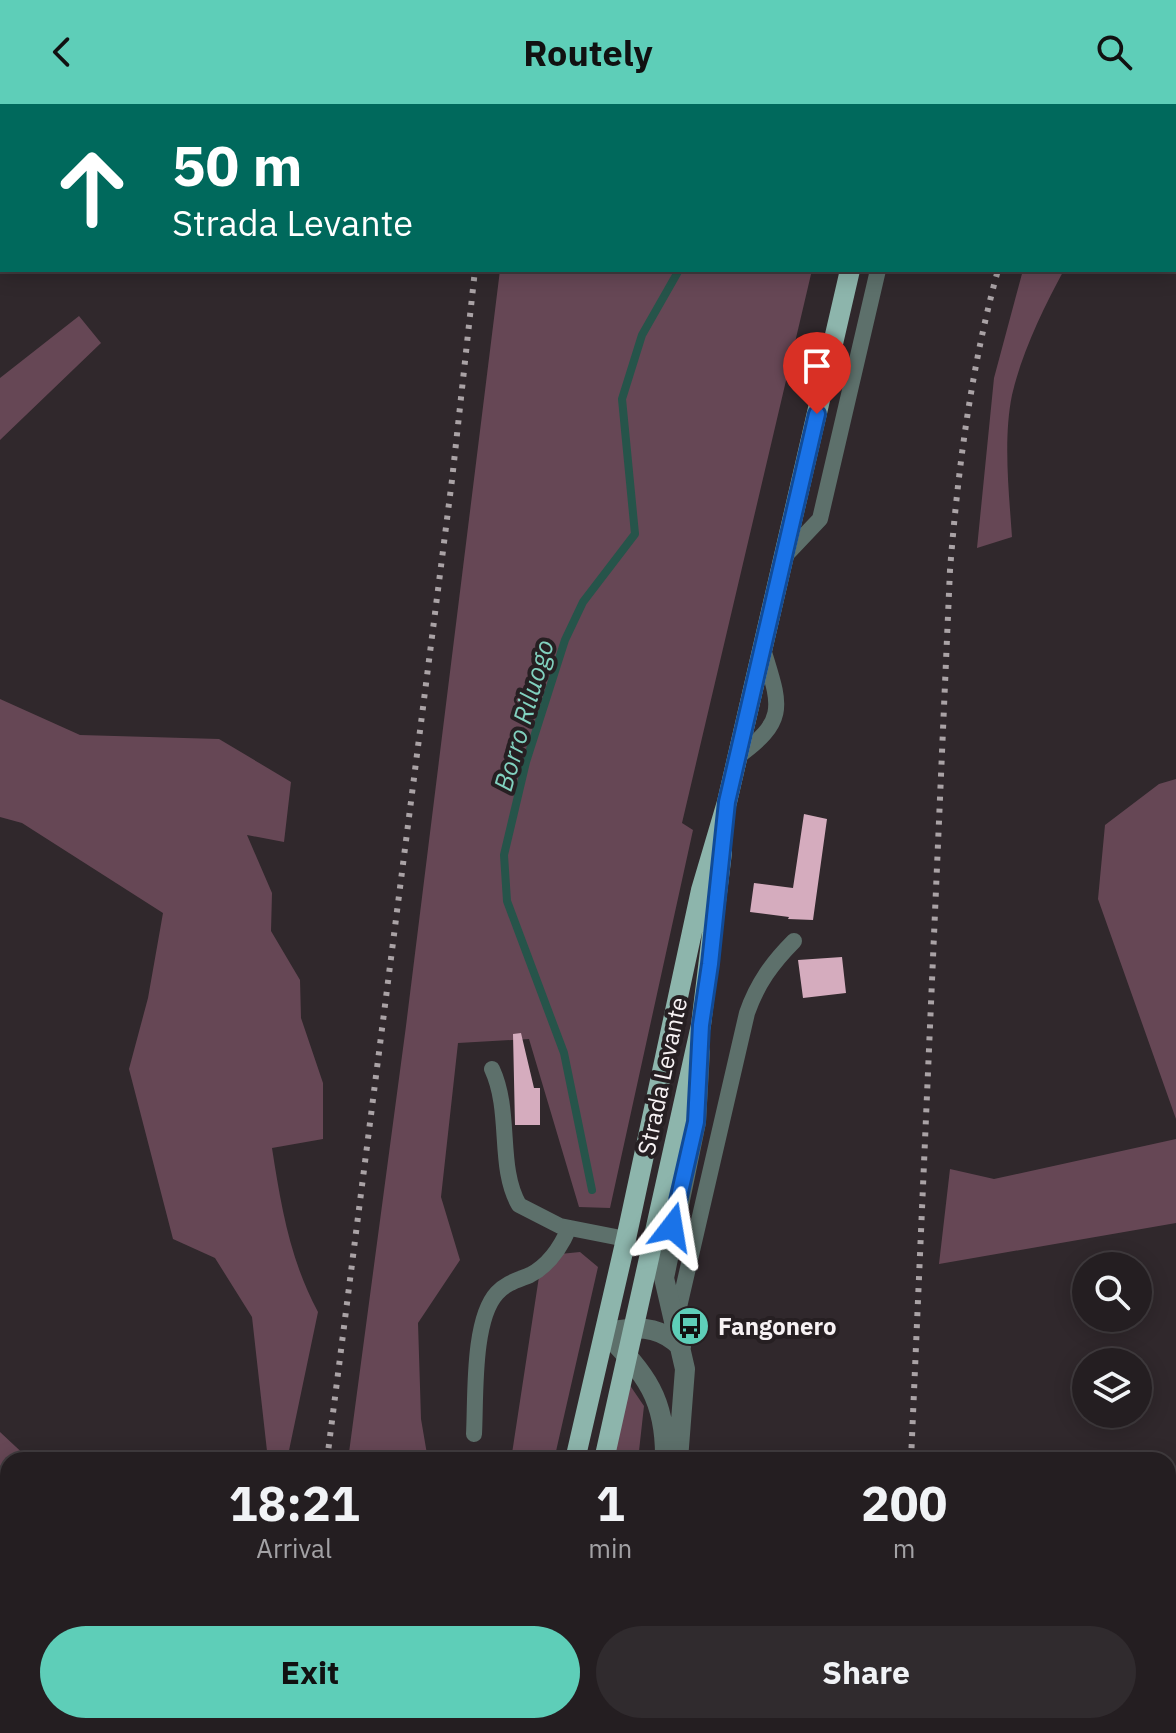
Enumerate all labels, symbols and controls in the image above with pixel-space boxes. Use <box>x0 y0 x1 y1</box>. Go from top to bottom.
text: Routely <box>523 29 653 76</box>
icon: back <box>40 30 84 74</box>
icon: search <box>1092 30 1136 74</box>
text: 50 m <box>172 129 302 201</box>
icon: ahead <box>40 136 144 240</box>
text: Strada Levante <box>172 199 413 246</box>
pin <box>783 332 851 414</box>
icon: arrive <box>795 344 839 388</box>
water label: Borro Riluogo <box>485 635 561 795</box>
street label: Strada Levante <box>630 994 694 1158</box>
position arrow <box>630 1185 714 1269</box>
map controls <box>1072 1252 1152 1428</box>
button: search <box>1072 1252 1152 1332</box>
bus stop icon: Fangonero <box>669 1305 711 1347</box>
place label: Fangonero <box>718 1310 837 1342</box>
button: layers <box>1072 1348 1152 1428</box>
text: 18:21 <box>229 1472 360 1534</box>
text: 1 <box>596 1472 625 1534</box>
text: 200 <box>861 1472 947 1534</box>
text: Arrival <box>256 1531 332 1565</box>
text: min <box>588 1531 632 1565</box>
text: m <box>893 1531 915 1565</box>
button: Exit <box>40 1626 580 1718</box>
button: Share <box>596 1626 1136 1718</box>

